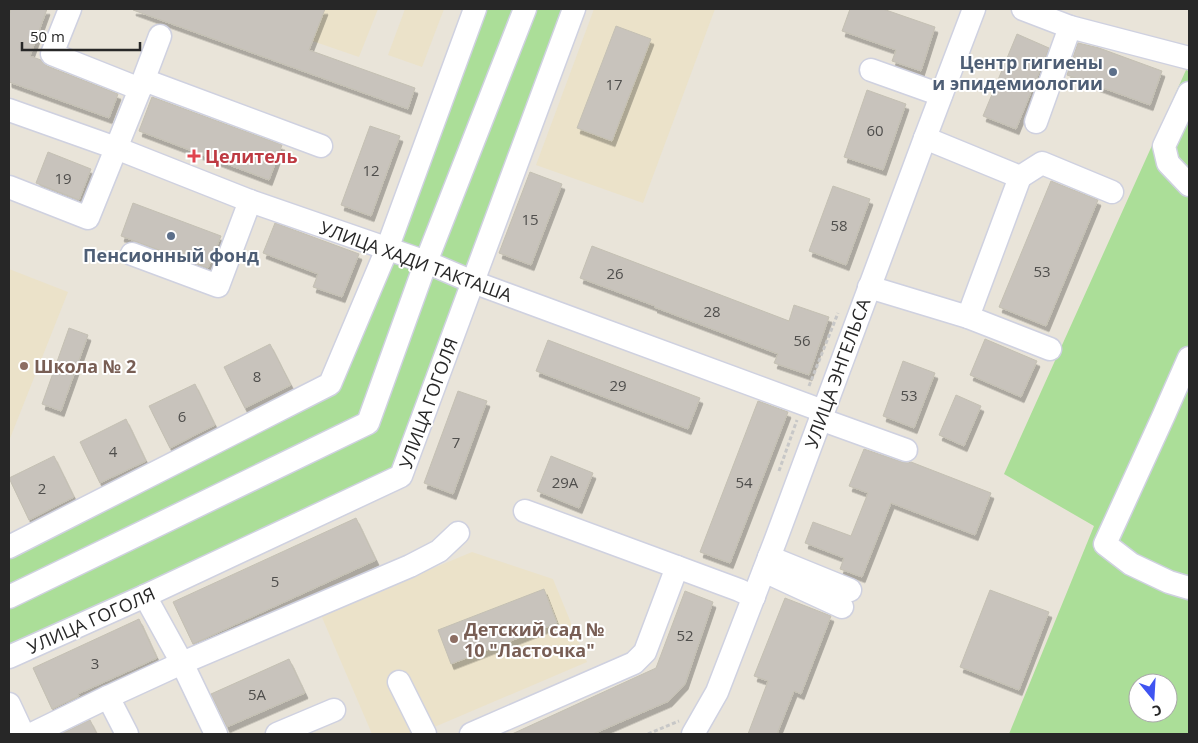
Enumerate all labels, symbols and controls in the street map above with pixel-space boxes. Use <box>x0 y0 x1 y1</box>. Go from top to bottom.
scale bar <box>22 20 140 52</box>
text: 50 m <box>30 26 65 46</box>
place label: Центр гигиены и эпидемиологии <box>932 50 1103 95</box>
marker: Центр гигиены и эпидемиологии <box>1107 66 1119 78</box>
house number: 17 <box>605 74 623 94</box>
house number: 60 <box>866 120 884 140</box>
place label: Целитель <box>205 144 298 168</box>
marker: Целитель <box>187 149 201 163</box>
house number: 12 <box>362 160 380 180</box>
house number: 19 <box>54 168 72 188</box>
house number: 15 <box>521 209 539 229</box>
street label: УЛИЦА ХАДИ ТАКТАША <box>317 215 516 307</box>
house number: 58 <box>830 215 848 235</box>
marker: Пенсионный фонд <box>165 230 177 242</box>
place label: Пенсионный фонд <box>83 243 259 267</box>
house number: 53 <box>1033 261 1051 281</box>
house number: 26 <box>606 263 624 283</box>
street label: УЛИЦА ЭНГЕЛЬСА <box>799 294 875 451</box>
house number: 28 <box>703 301 721 321</box>
house number: 56 <box>793 330 811 350</box>
street label: УЛИЦА ГОГОЛЯ <box>393 334 463 472</box>
place label: Школа № 2 <box>34 354 136 378</box>
marker: Школа № 2 <box>18 360 30 372</box>
house number: 8 <box>253 366 261 386</box>
house number: 29 <box>609 375 627 395</box>
house number: 53 <box>900 385 918 405</box>
house number: 6 <box>178 406 186 426</box>
house number: 7 <box>452 432 460 452</box>
house number: 4 <box>109 441 118 461</box>
house number: 29А <box>552 472 579 492</box>
house number: 54 <box>735 472 753 492</box>
house number: 2 <box>38 478 46 498</box>
house number: 5 <box>271 571 279 591</box>
street label: УЛИЦА ГОГОЛЯ <box>23 581 159 659</box>
place label: Детский сад № 10 "Ласточка" <box>464 617 605 662</box>
house number: 52 <box>676 625 694 645</box>
marker: Детский сад № 10 "Ласточка" <box>448 633 460 645</box>
house number: 3 <box>91 653 99 673</box>
north arrow <box>1128 673 1178 723</box>
house number: 5А <box>248 684 267 704</box>
text: С <box>1150 700 1164 721</box>

